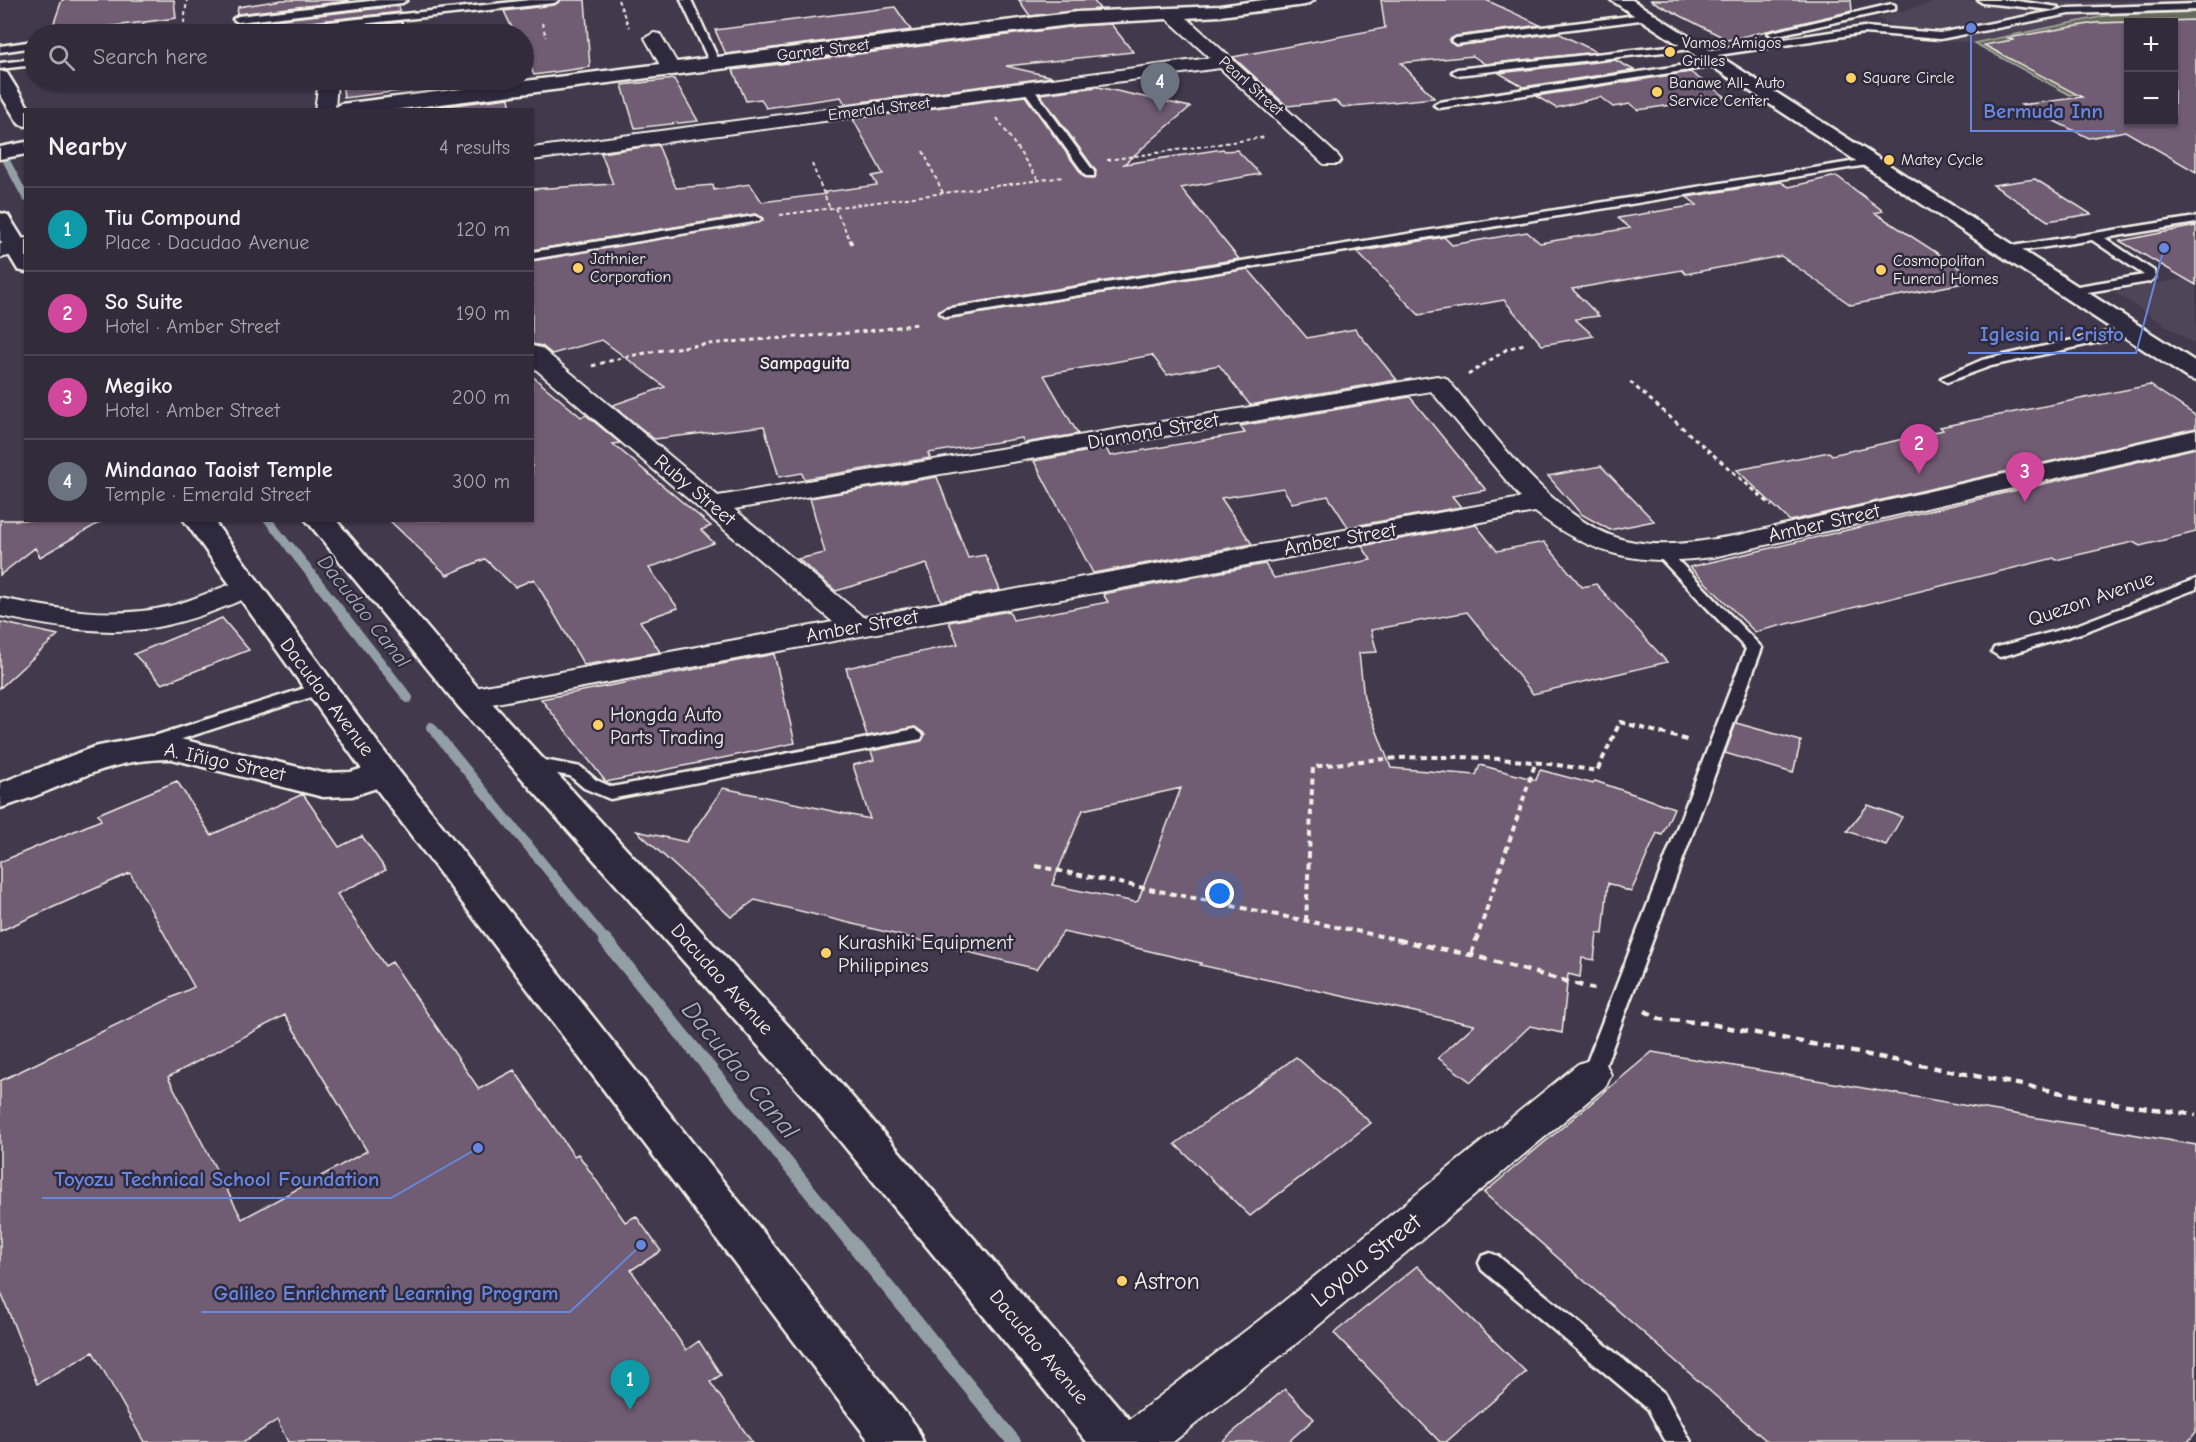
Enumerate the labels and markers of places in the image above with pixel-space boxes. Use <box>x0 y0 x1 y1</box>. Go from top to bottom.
place label: Vamos Amigos Grilles <box>1682 34 1781 70</box>
marker: Vamos Amigos Grilles <box>1663 45 1677 59</box>
pin: 4 <box>1140 63 1180 112</box>
place label: Square Circle <box>1863 69 1955 87</box>
marker: Square Circle <box>1844 71 1858 85</box>
place label: Banawe All- Auto Service Center <box>1669 74 1785 110</box>
marker: Banawe All- Auto Service Center <box>1650 85 1664 99</box>
callout: Bermuda Inn <box>1971 92 2115 131</box>
place label: Matey Cycle <box>1901 151 1983 169</box>
marker: Matey Cycle <box>1882 153 1896 167</box>
place label: Jathnier Corporation <box>590 250 671 286</box>
place label: Cosmopolitan Funeral Homes <box>1893 252 1999 288</box>
marker: Jathnier Corporation <box>571 261 585 275</box>
marker: Cosmopolitan Funeral Homes <box>1874 263 1888 277</box>
callout: Iglesia ni Cristo <box>1968 314 2136 353</box>
pin: 2 <box>1900 424 1938 474</box>
pin: 3 <box>2006 452 2044 502</box>
place label: Hongda Auto Parts Trading <box>610 703 724 749</box>
marker: Hongda Auto Parts Trading <box>591 718 605 732</box>
place label: Kurashiki Equipment Philippines <box>838 931 1014 977</box>
marker: Kurashiki Equipment Philippines <box>819 946 833 960</box>
callout: Toyozu Technical School Foundation <box>42 1159 391 1198</box>
place label: Astron <box>1134 1267 1200 1295</box>
callout: Galileo Enrichment Learning Program <box>201 1273 570 1312</box>
marker: Astron <box>1115 1274 1129 1288</box>
pin: 1 <box>610 1360 650 1410</box>

